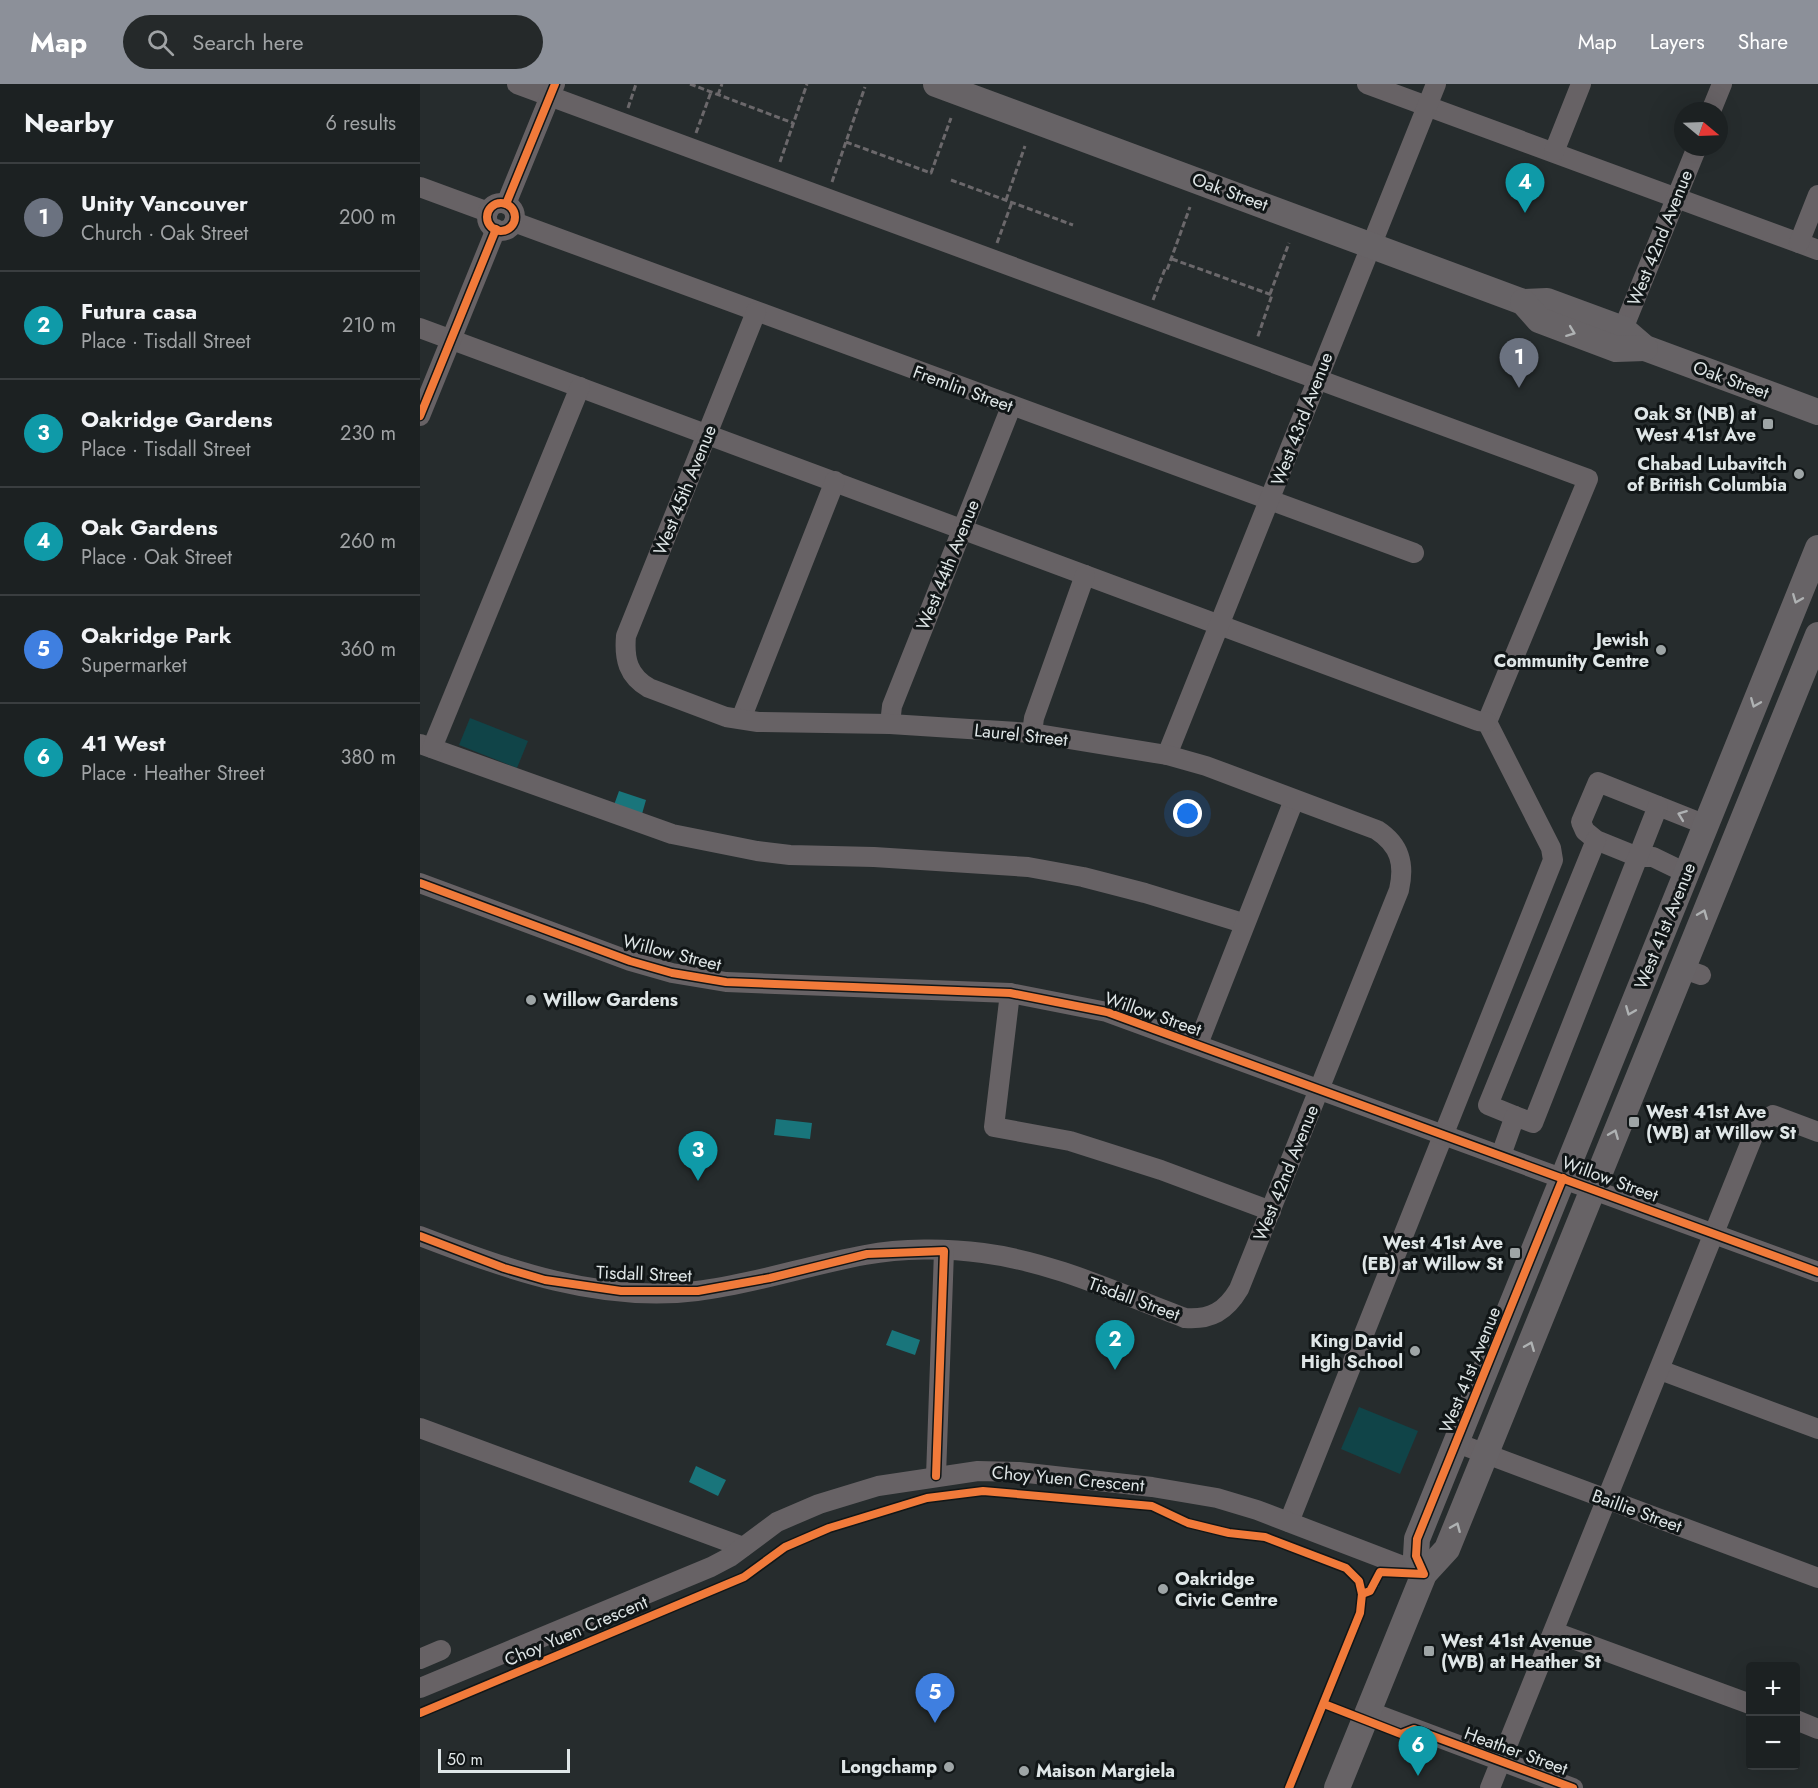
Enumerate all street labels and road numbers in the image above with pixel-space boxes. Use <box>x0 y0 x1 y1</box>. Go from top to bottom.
street label: Oak Street <box>1188 166 1272 218</box>
street label: West 42nd Avenue <box>1621 166 1699 310</box>
street label: West 43rd Avenue <box>1265 349 1339 489</box>
street label: Oak Street <box>1689 354 1773 406</box>
street label: Fremlin Street <box>909 359 1017 419</box>
street label: West 45th Avenue <box>647 421 723 559</box>
street label: West 44th Avenue <box>910 496 986 634</box>
street label: Laurel Street <box>973 717 1070 753</box>
street label: West 41st Avenue <box>1628 859 1702 993</box>
street label: Willow Street <box>620 928 725 978</box>
street label: Willow Street <box>1101 985 1206 1043</box>
street label: West 42nd Avenue <box>1247 1101 1325 1245</box>
street label: Willow Street <box>1558 1150 1662 1209</box>
street label: Tisdall Street <box>596 1259 693 1289</box>
street label: Tisdall Street <box>1085 1270 1184 1328</box>
street label: West 41st Avenue <box>1433 1303 1507 1437</box>
street label: Choy Yuen Crescent <box>991 1459 1146 1499</box>
street label: Baillie Street <box>1588 1483 1686 1540</box>
street label: Choy Yuen Crescent <box>500 1589 652 1673</box>
street label: Heather Street <box>1461 1720 1572 1782</box>

